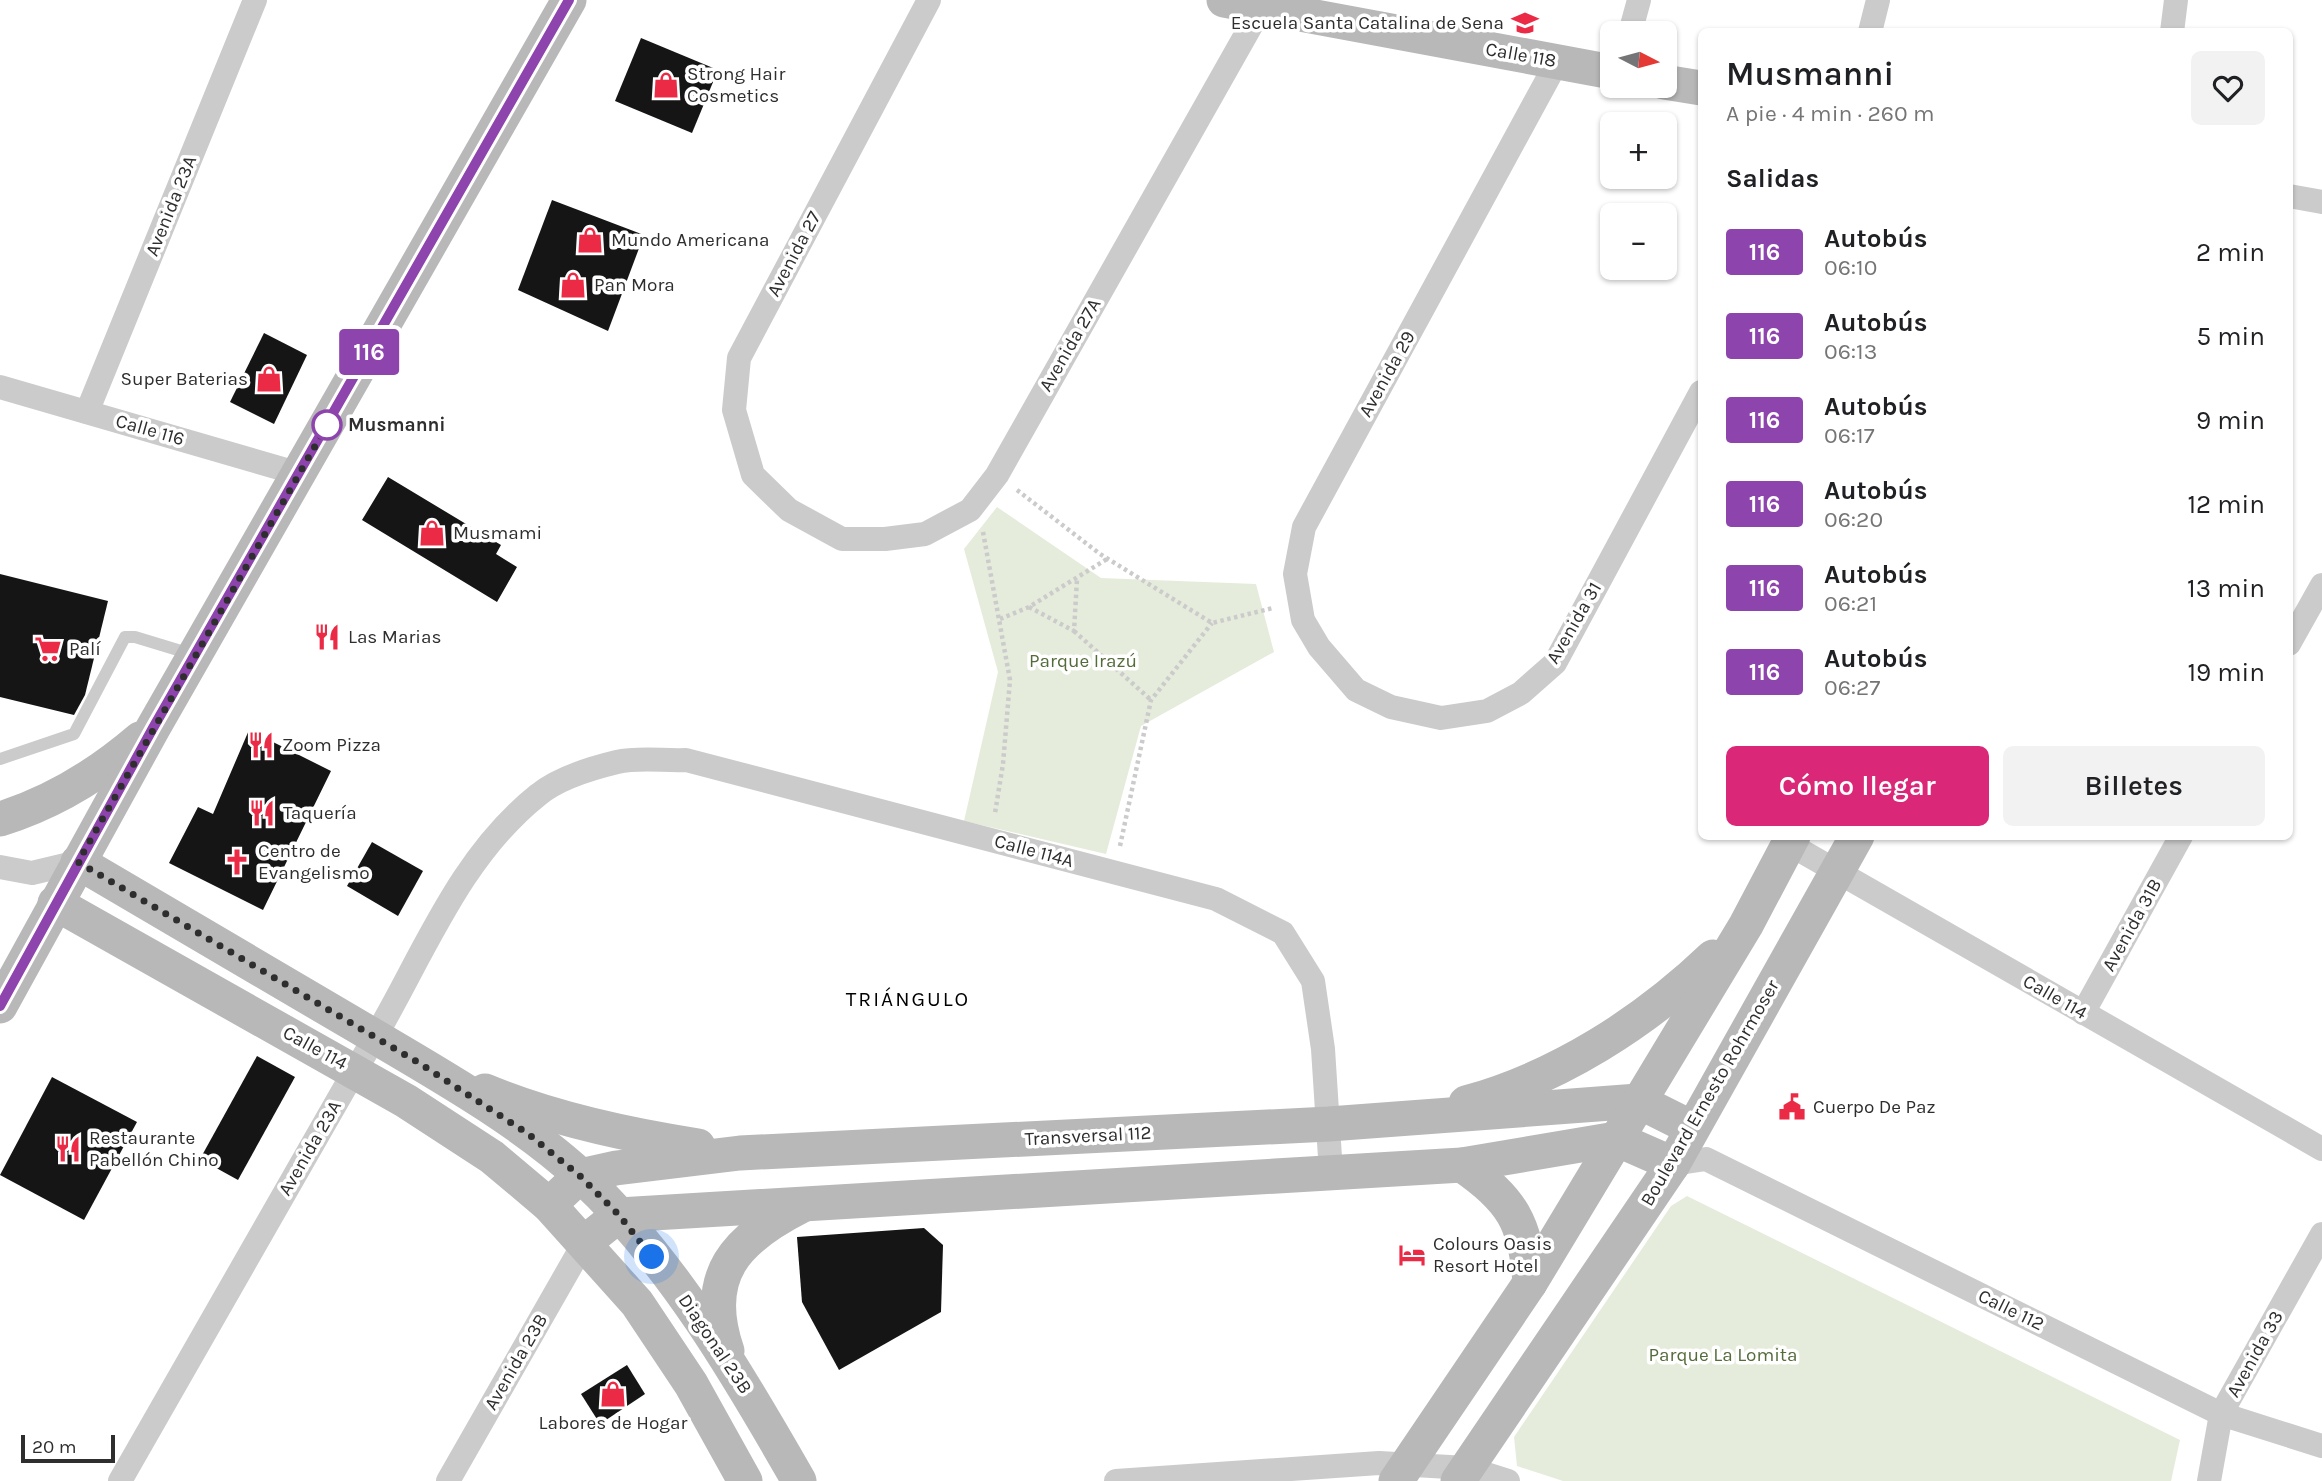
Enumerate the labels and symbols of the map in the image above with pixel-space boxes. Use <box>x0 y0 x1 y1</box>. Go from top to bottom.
school or university icon: Escuela Santa Catalina de Sena <box>1510 8 1540 38</box>
place label: Escuela Santa Catalina de Sena <box>1231 12 1504 34</box>
north arrow <box>1600 21 1676 98</box>
street label: Calle 118 <box>1484 38 1558 72</box>
place label: Strong Hair Cosmetics <box>687 63 785 107</box>
shop icon: Strong Hair Cosmetics <box>651 70 681 100</box>
street label: Avenida 23A <box>141 153 201 259</box>
street label: Avenida 27 <box>762 208 826 300</box>
shop icon: Mundo Americana <box>575 225 605 255</box>
place label: Mundo Americana <box>611 229 769 251</box>
shop icon: Pan Mora <box>558 270 588 300</box>
place label: Pan Mora <box>594 274 675 296</box>
street label: Avenida 27A <box>1034 294 1106 396</box>
street label: Avenida 29 <box>1354 327 1420 421</box>
line badge: 116 <box>329 329 409 375</box>
shop icon: Super Baterias <box>254 364 284 394</box>
place label: Super Baterias <box>121 368 248 390</box>
street label: Calle 116 <box>113 410 187 450</box>
marker: Musmanni <box>312 410 342 440</box>
place label: Musmanni <box>348 414 446 436</box>
shop icon: Musmami <box>417 518 447 548</box>
place label: Musmami <box>453 522 542 544</box>
street label: Avenida 31 <box>1542 578 1606 668</box>
restaurant icon: Las Marias <box>312 622 342 652</box>
place label: Las Marias <box>348 626 441 648</box>
supermarket icon: Palí <box>33 634 63 664</box>
place label: Palí <box>69 638 101 660</box>
park label: Parque Irazú <box>1029 650 1137 672</box>
restaurant icon: Zoom Pizza <box>246 730 276 760</box>
place label: Zoom Pizza <box>282 734 381 756</box>
restaurant icon: Taquería <box>247 798 277 828</box>
place label: Taquería <box>283 802 357 824</box>
street label: Calle 114A <box>992 830 1076 872</box>
place label: Centro de Evangelismo <box>258 840 370 884</box>
church icon: Centro de Evangelismo <box>222 847 252 877</box>
street label: Avenida 31B <box>2098 875 2166 975</box>
street label: Calle 114 <box>2019 970 2091 1024</box>
street label: Boulevard Ernesto Rohrmoser <box>1636 976 1784 1210</box>
district label: TRIÁNGULO <box>846 987 970 1011</box>
street label: Calle 114 <box>279 1021 351 1075</box>
public building icon: Cuerpo De Paz <box>1777 1092 1807 1122</box>
street label: Avenida 23A <box>274 1096 346 1200</box>
place label: Cuerpo De Paz <box>1813 1096 1936 1118</box>
street label: Transversal 112 <box>1024 1122 1152 1150</box>
place label: Restaurante Pabellón Chino <box>89 1127 219 1171</box>
restaurant icon: Restaurante Pabellón Chino <box>53 1134 83 1164</box>
place label: Colours Oasis Resort Hotel <box>1433 1233 1552 1277</box>
your location <box>634 1239 669 1274</box>
hotel icon: Colours Oasis Resort Hotel <box>1397 1240 1427 1270</box>
street label: Calle 112 <box>1974 1285 2048 1335</box>
street label: Diagonal 23B <box>674 1290 756 1398</box>
street label: Avenida 33 <box>2222 1307 2288 1401</box>
street label: Avenida 23B <box>480 1310 552 1414</box>
park label: Parque La Lomita <box>1649 1344 1797 1366</box>
shop icon: Labores de Hogar <box>598 1379 628 1409</box>
place label: Labores de Hogar <box>539 1412 688 1434</box>
scale bar <box>21 1432 116 1464</box>

